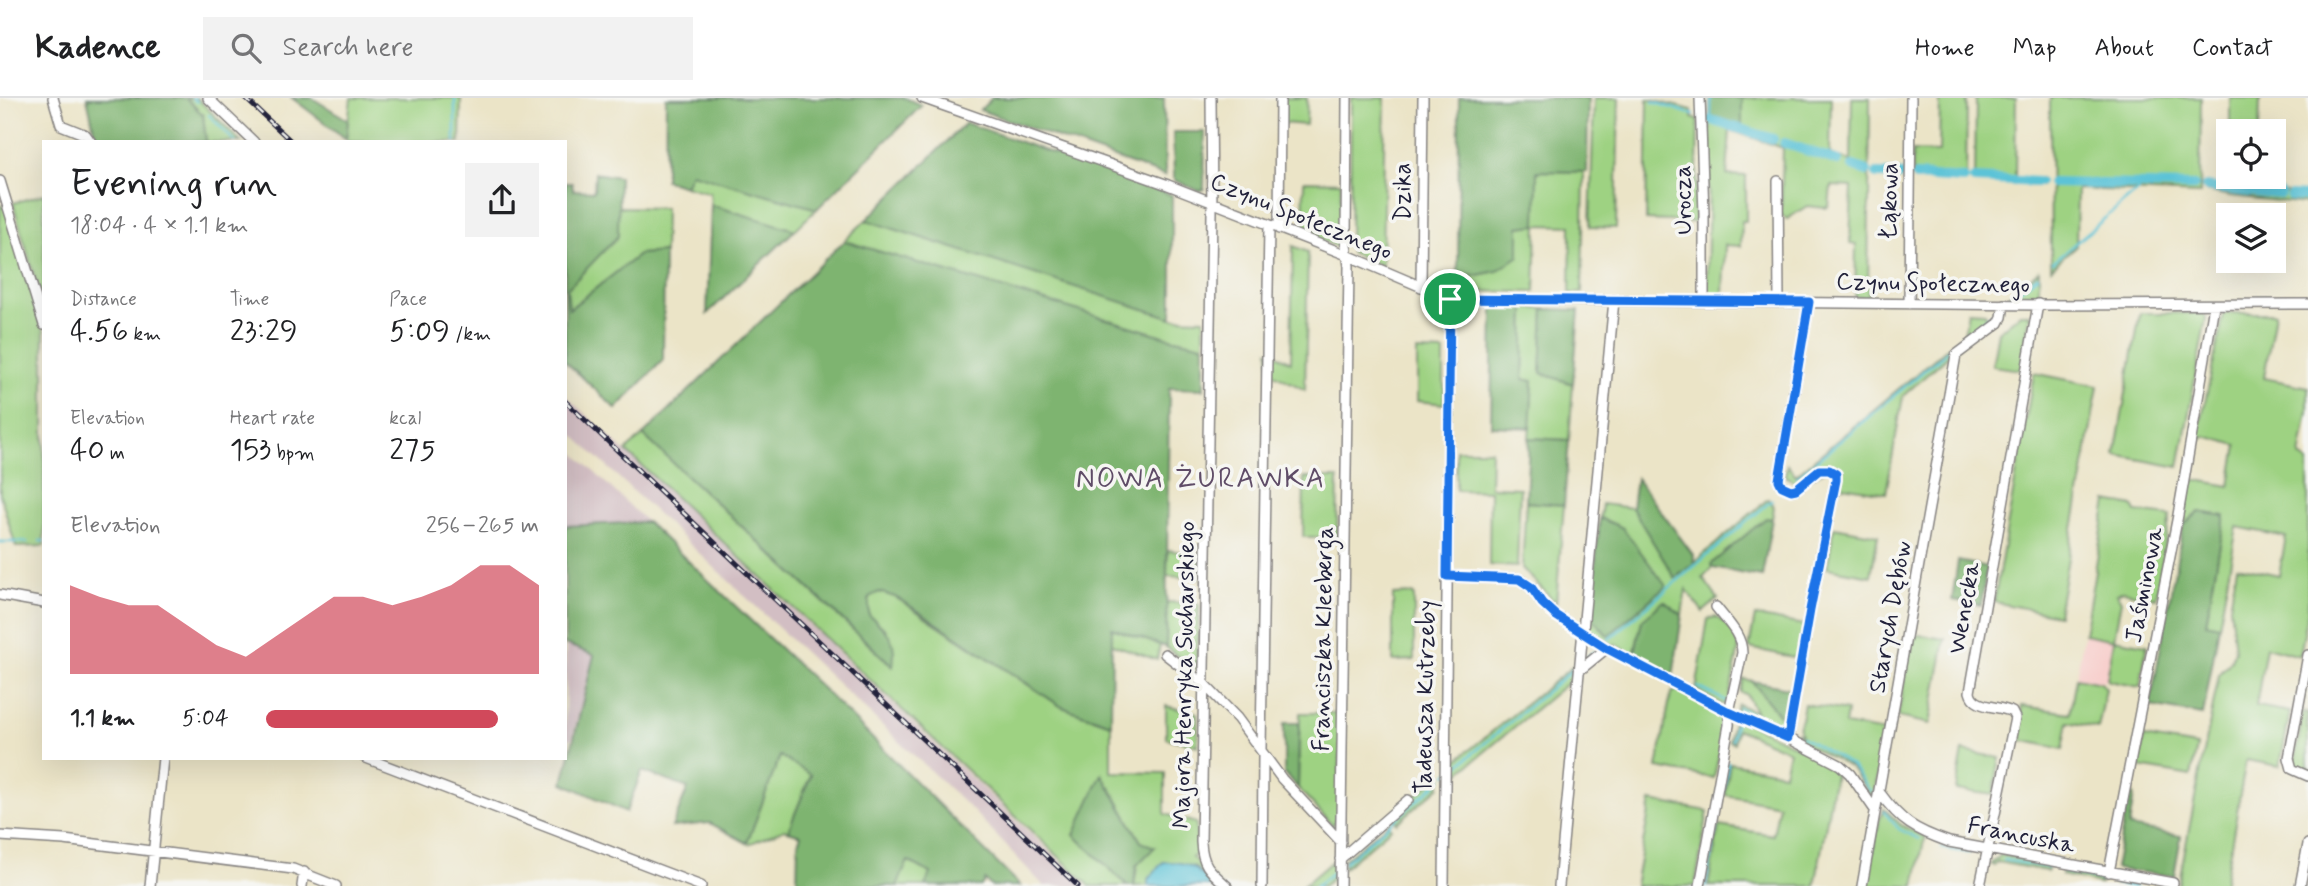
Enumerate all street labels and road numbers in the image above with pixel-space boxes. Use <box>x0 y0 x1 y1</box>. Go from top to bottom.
street label: Łąkowa <box>1874 162 1906 240</box>
street label: Dzika <box>1388 163 1419 221</box>
street label: Urocza <box>1668 165 1700 235</box>
street label: Czynu Społecznego <box>1205 166 1397 268</box>
street label: Czynu Społecznego <box>1836 267 2030 301</box>
street label: Majora Henryka Sucharskiego <box>1167 521 1203 829</box>
street label: Jaśminowa <box>2119 524 2172 646</box>
street label: Franciszka Kleeberga <box>1307 526 1344 752</box>
street label: Starych Dębów <box>1862 538 1920 696</box>
street label: Wenecka <box>1942 559 1988 656</box>
street label: Tadeusza Kutrzeby <box>1409 600 1443 794</box>
street label: Francuska <box>1965 810 2078 862</box>

